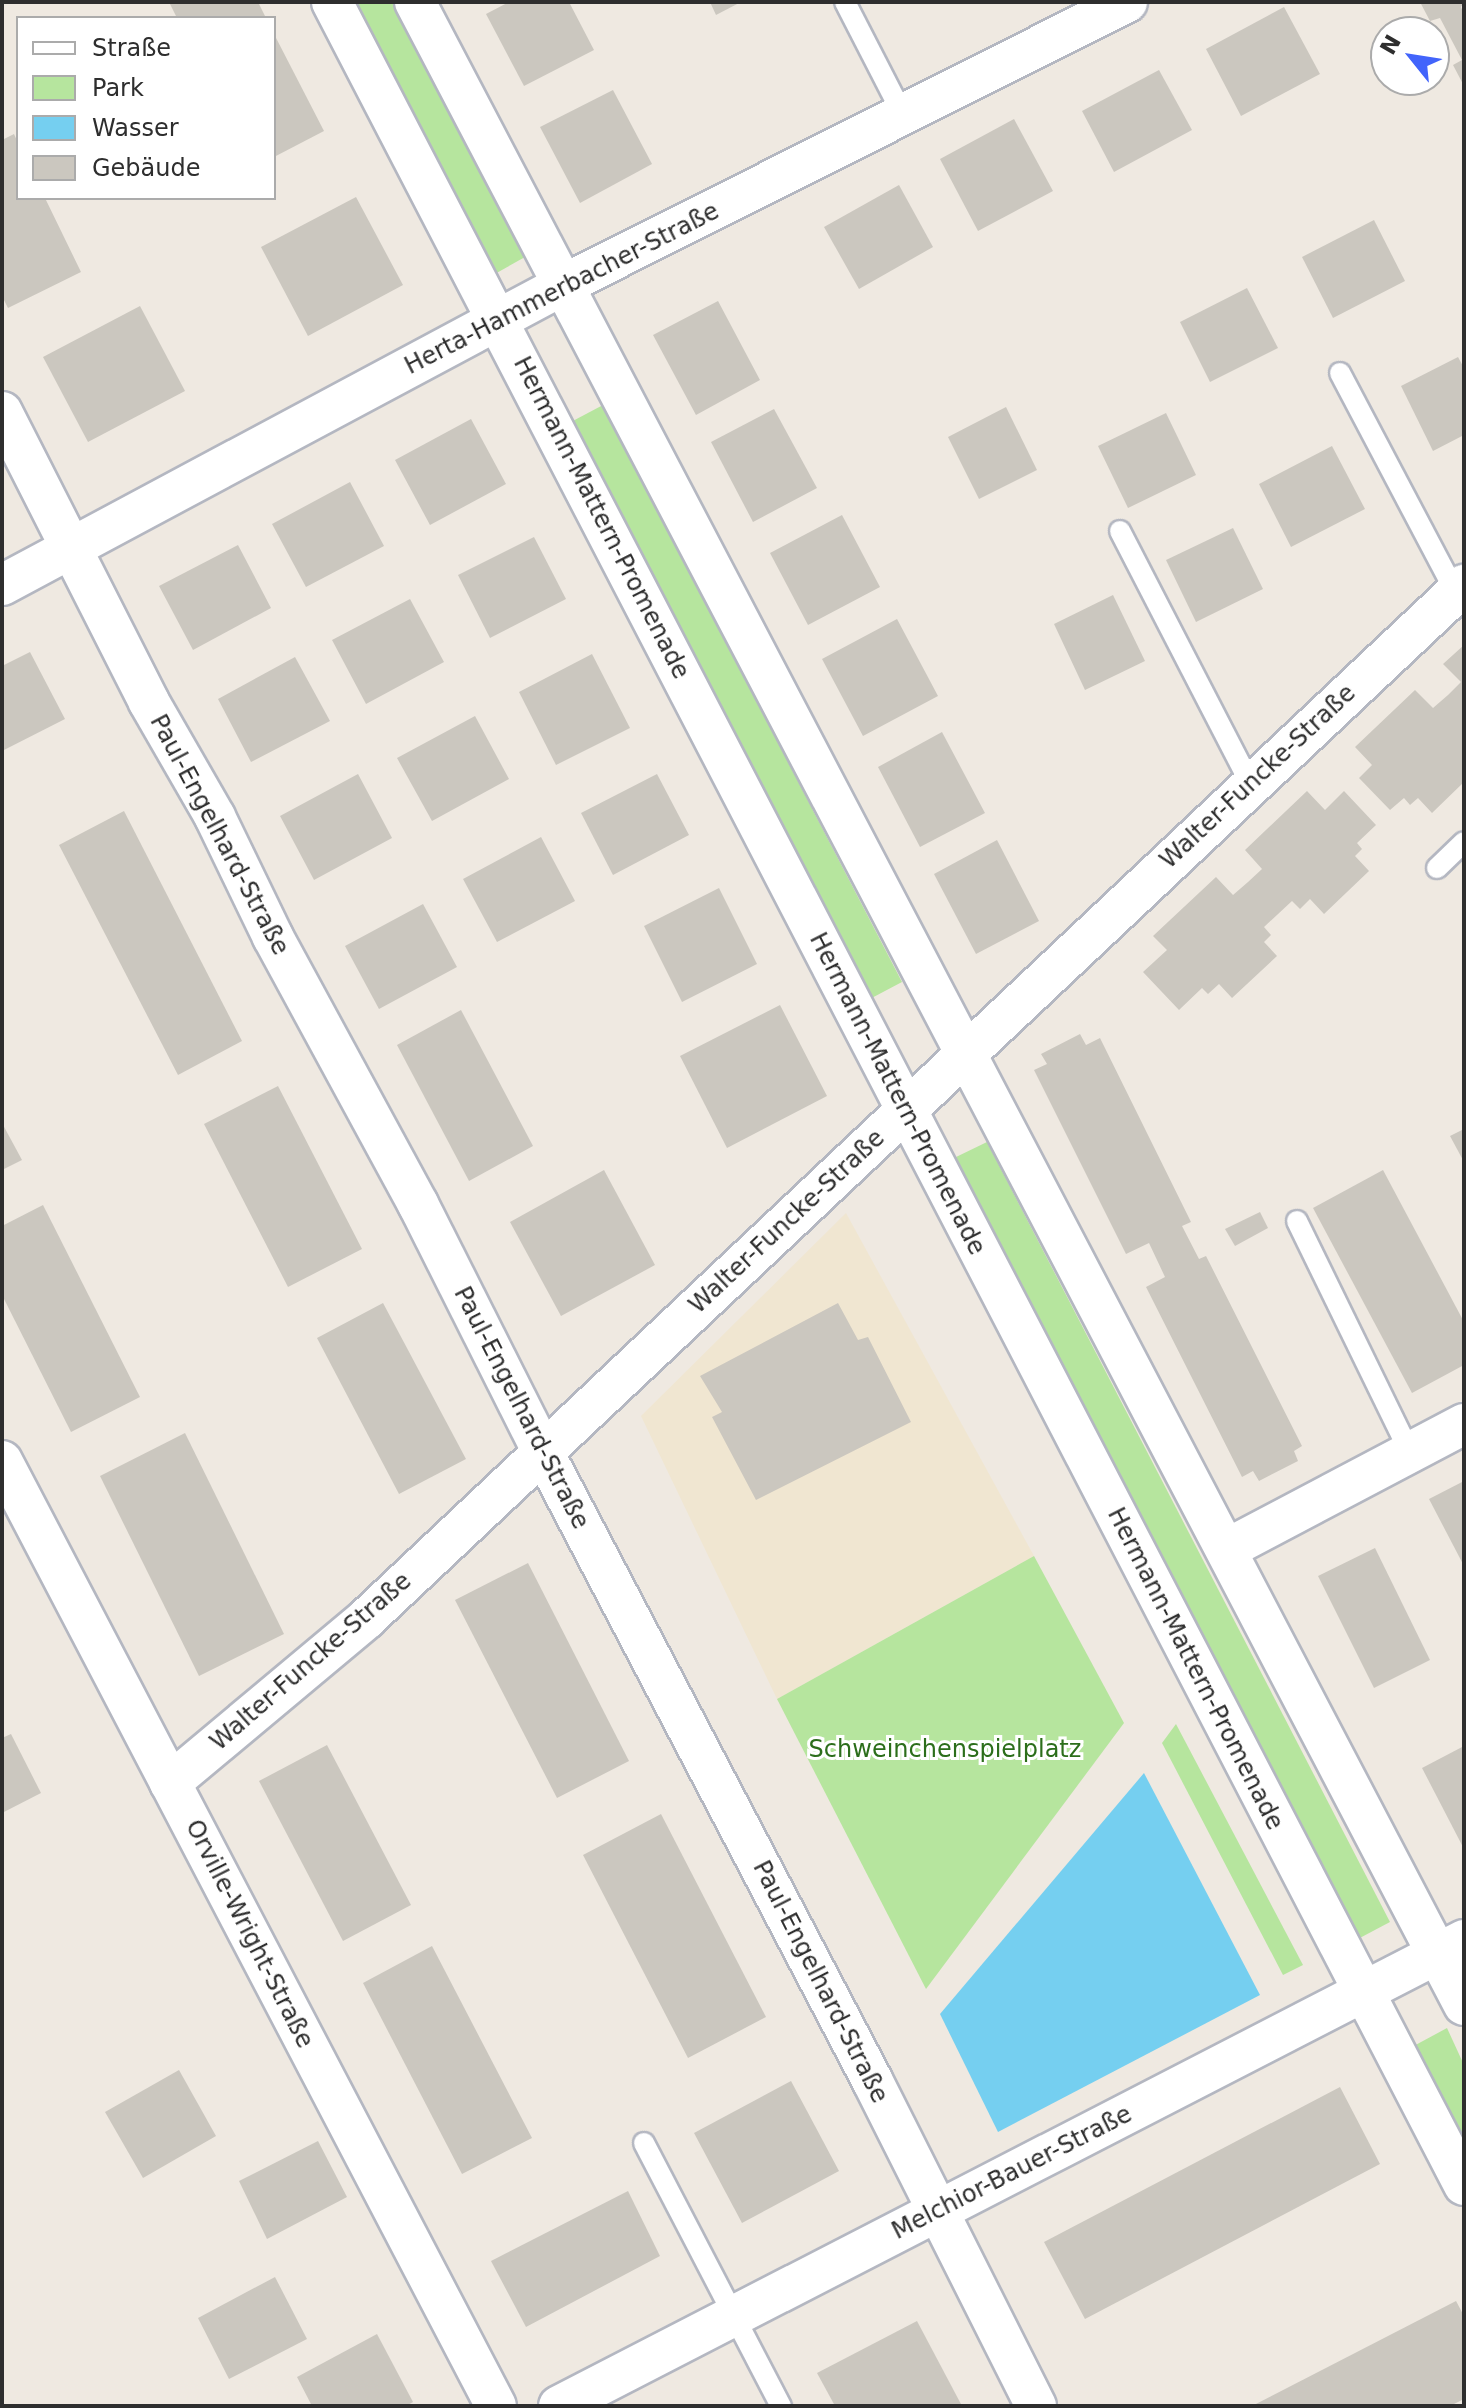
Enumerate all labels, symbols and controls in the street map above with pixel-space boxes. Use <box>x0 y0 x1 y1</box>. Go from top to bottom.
legend <box>16 16 276 200</box>
north arrow <box>1370 16 1450 96</box>
text: N <box>1375 31 1406 59</box>
text: Straße <box>92 34 171 62</box>
text: Park <box>92 74 144 102</box>
text: Wasser <box>92 114 179 142</box>
text: Gebäude <box>92 154 201 182</box>
street label: Herta-Hammerbacher-Straße <box>400 197 724 381</box>
street label: Hermann-Mattern-Promenade <box>507 352 695 684</box>
street label: Walter-Funcke-Straße <box>1154 679 1362 875</box>
street label: Paul-Engelhard-Straße <box>143 710 295 960</box>
street label: Hermann-Mattern-Promenade <box>803 928 991 1260</box>
street label: Walter-Funcke-Straße <box>683 1124 891 1320</box>
street label: Paul-Engelhard-Straße <box>447 1282 595 1534</box>
street label: Hermann-Mattern-Promenade <box>1101 1503 1289 1835</box>
street label: Walter-Funcke-Straße <box>205 1567 417 1757</box>
park label: Schweinchenspielplatz <box>809 1736 1081 1764</box>
street label: Orville-Wright-Straße <box>179 1815 319 2053</box>
street label: Paul-Engelhard-Straße <box>746 1856 894 2108</box>
street label: Melchior-Bauer-Straße <box>887 2100 1137 2246</box>

